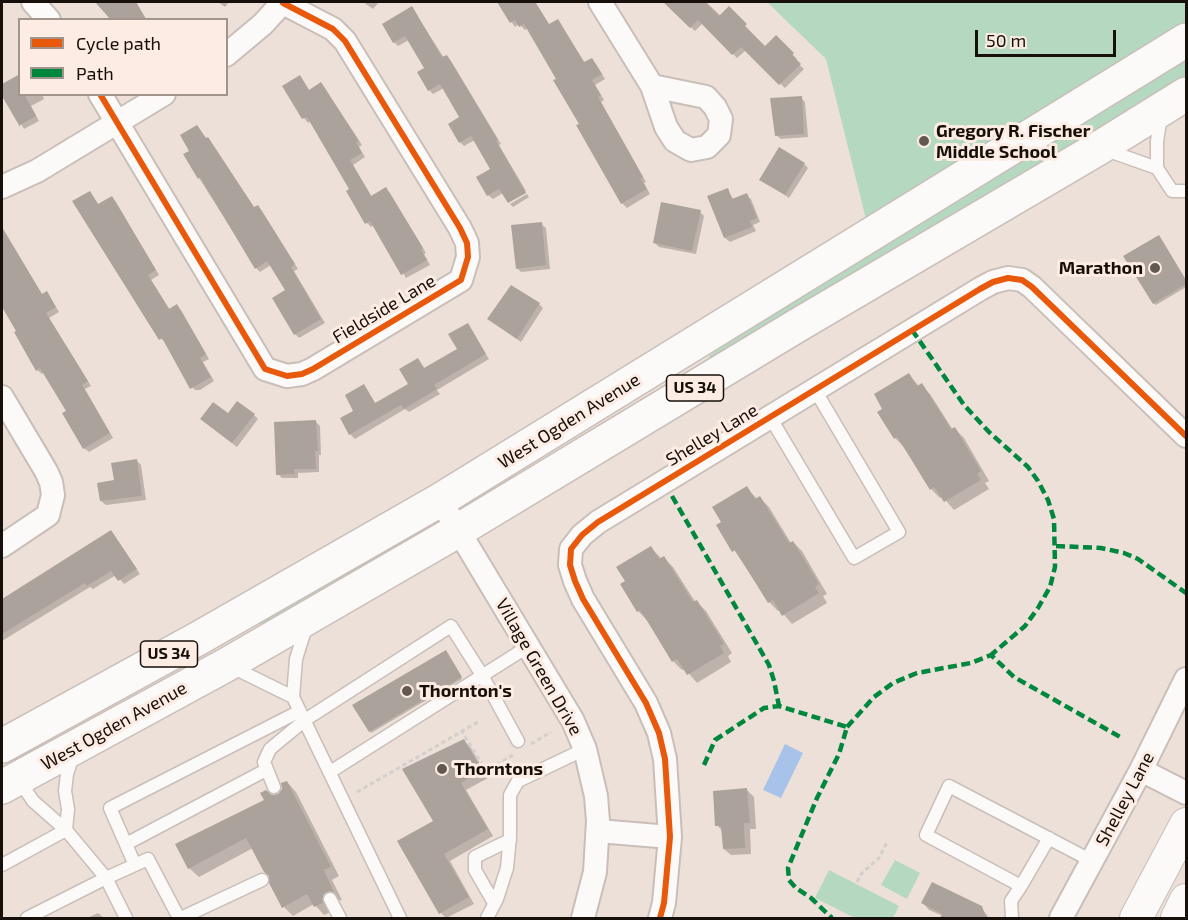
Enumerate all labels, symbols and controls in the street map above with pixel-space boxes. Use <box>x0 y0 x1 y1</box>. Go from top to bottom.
legend <box>18 18 228 96</box>
scale bar <box>978 18 1119 56</box>
text: 50 m <box>986 29 1026 51</box>
text: Cycle path <box>76 32 161 54</box>
text: Path <box>76 62 114 84</box>
place label: Gregory R. Fischer Middle School <box>936 120 1090 162</box>
marker: Gregory R. Fischer Middle School <box>917 134 931 148</box>
place label: Marathon <box>1059 257 1143 279</box>
marker: Marathon <box>1148 261 1162 275</box>
street label: Fieldside Lane <box>329 270 439 348</box>
street label: West Ogden Avenue <box>494 369 644 473</box>
road number: US 34 <box>666 375 724 401</box>
street label: Shelley Lane <box>662 399 762 471</box>
street label: Village Green Drive <box>491 595 587 739</box>
road number: US 34 <box>140 641 198 667</box>
street label: West Ogden Avenue <box>37 677 191 775</box>
place label: Thornton's <box>419 680 512 702</box>
marker: Thornton's <box>400 684 414 698</box>
street label: Shelley Lane <box>1091 748 1159 850</box>
place label: Thorntons <box>454 758 543 780</box>
marker: Thorntons <box>435 762 449 776</box>

